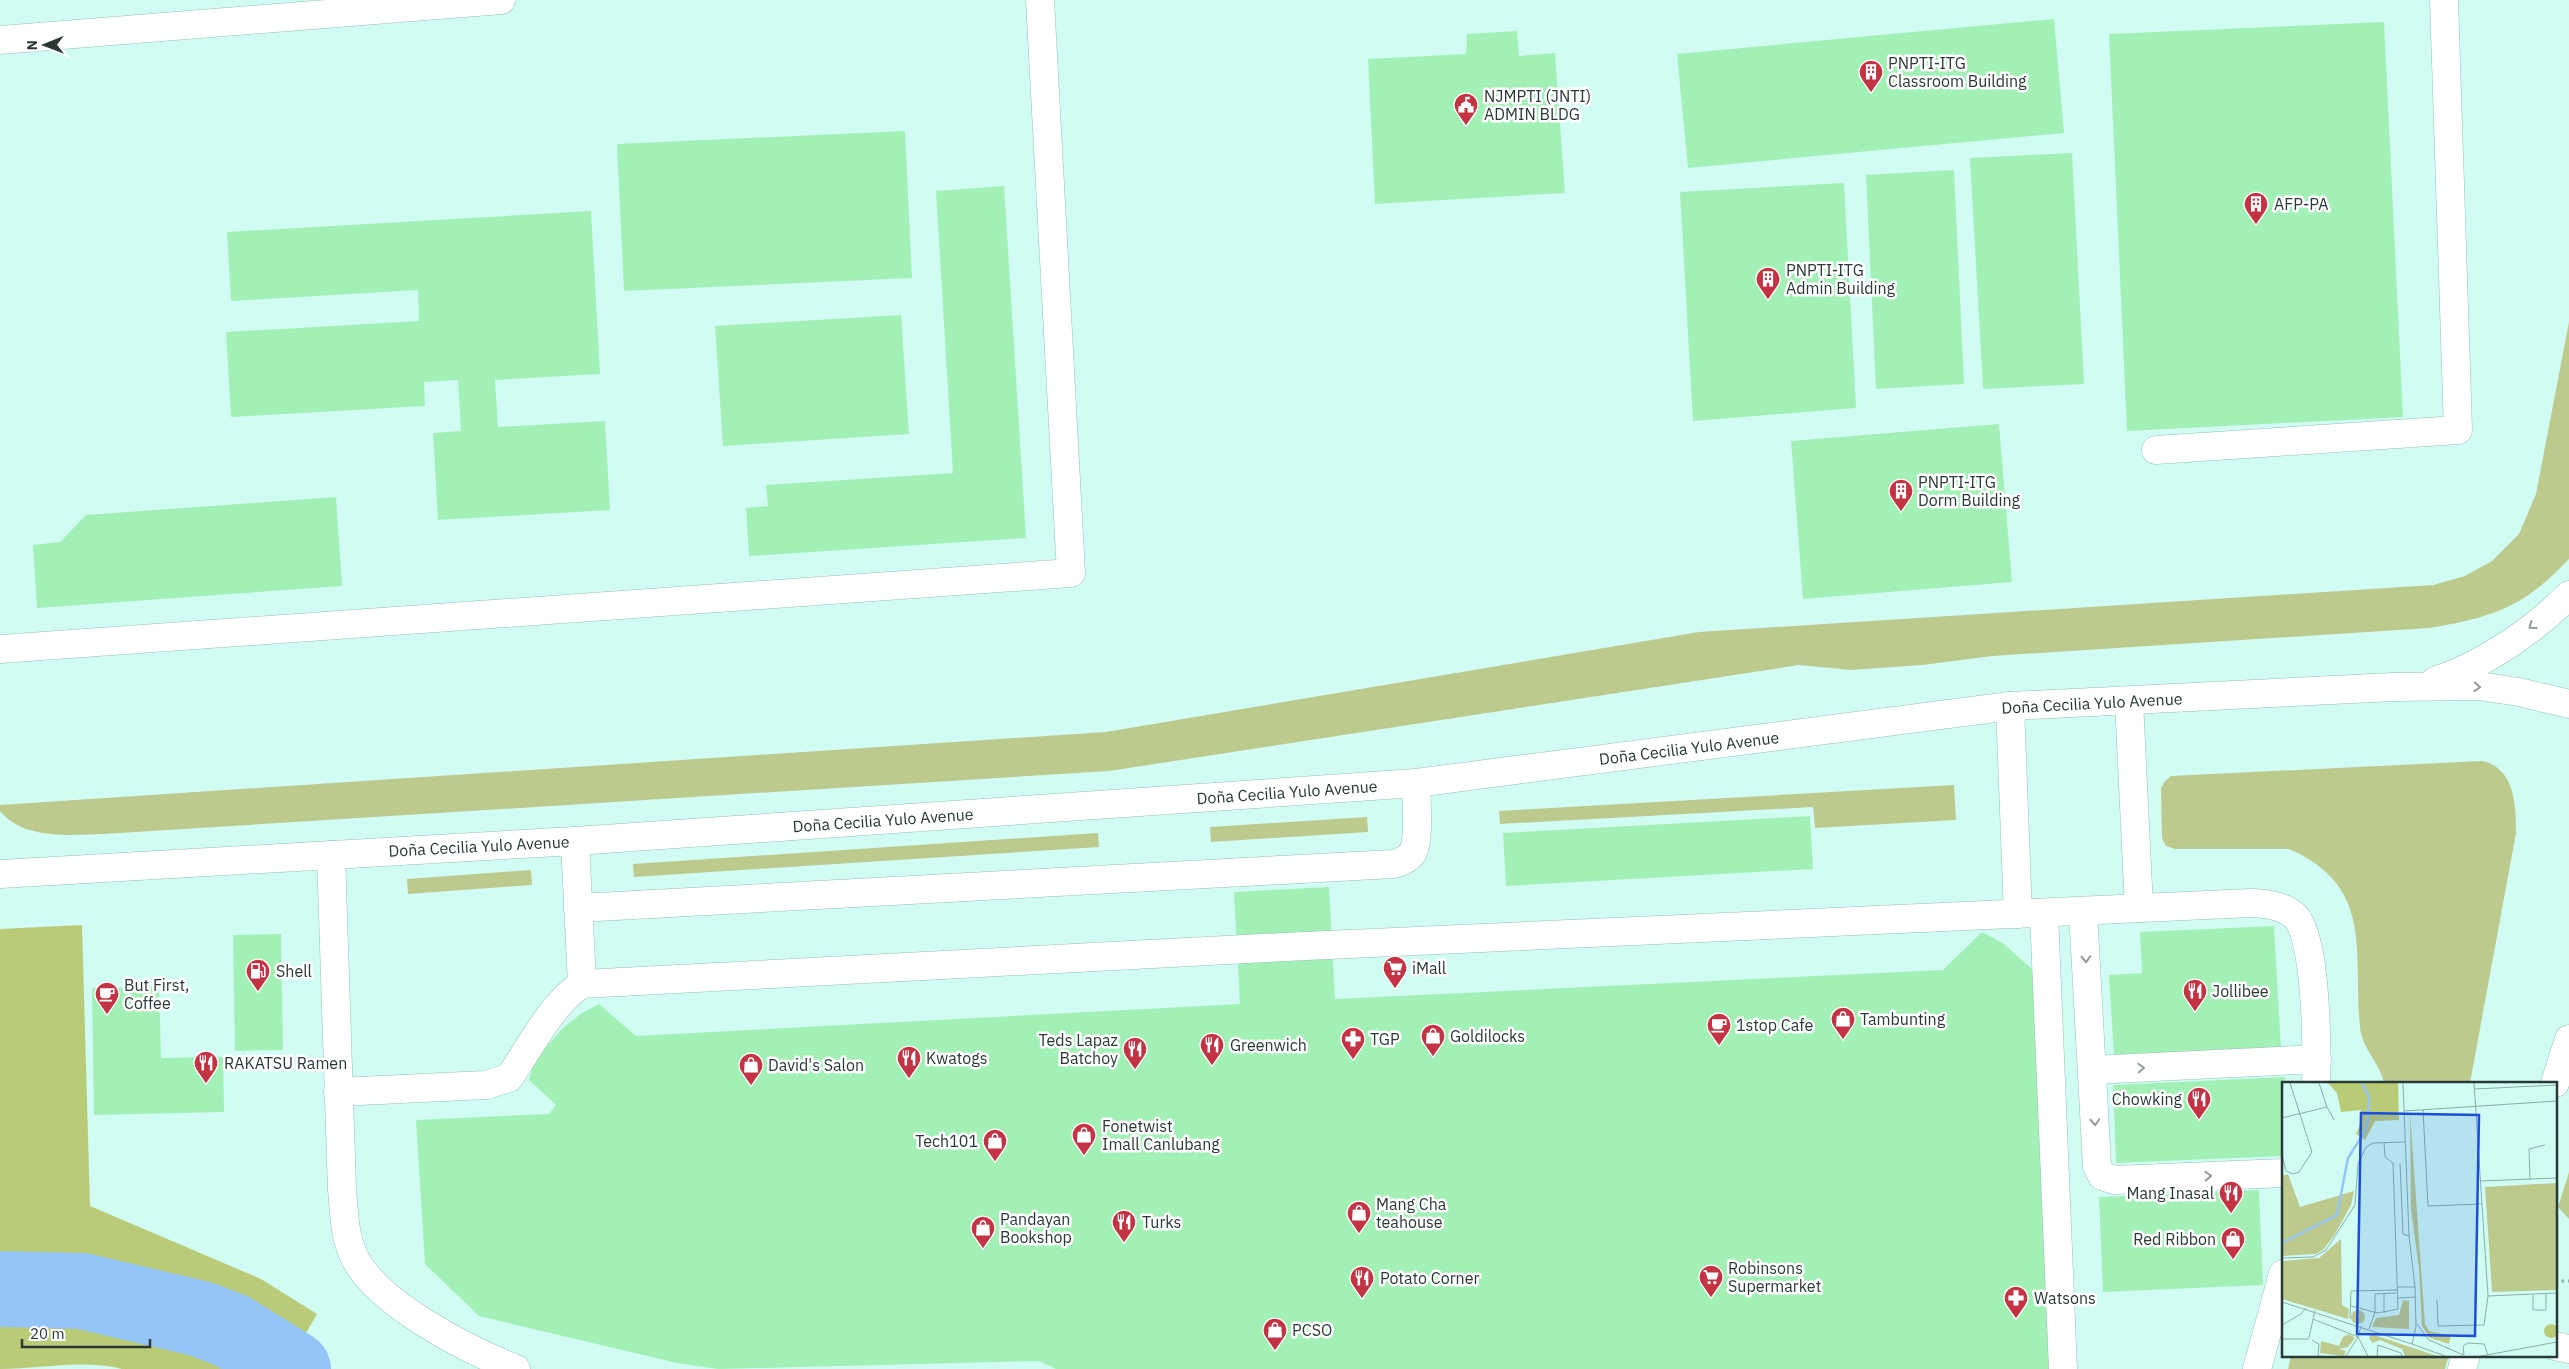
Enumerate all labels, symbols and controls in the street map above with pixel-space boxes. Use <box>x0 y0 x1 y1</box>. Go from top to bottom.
north arrow <box>20 20 70 70</box>
text: N <box>23 40 41 50</box>
place label: PNPTI-ITG Classroom Building <box>1888 53 2027 91</box>
building icon: PNPTI-ITG Classroom Building <box>1858 59 1884 93</box>
place label: NJMPTI (JNTI) ADMIN BLDG <box>1484 86 1591 124</box>
public building icon: NJMPTI (JNTI) ADMIN BLDG <box>1453 92 1479 126</box>
building icon: AFP-PA <box>2243 191 2269 225</box>
place label: AFP-PA <box>2274 194 2329 214</box>
place label: PNPTI-ITG Admin Building <box>1786 260 1896 298</box>
building icon: PNPTI-ITG Admin Building <box>1755 266 1781 300</box>
place label: PNPTI-ITG Dorm Building <box>1918 472 2021 510</box>
building icon: PNPTI-ITG Dorm Building <box>1888 478 1914 512</box>
one-way arrow <box>2528 620 2538 629</box>
one-way arrow <box>2474 681 2482 692</box>
street label: Doña Cecilia Yulo Avenue <box>2001 688 2183 718</box>
street label: Doña Cecilia Yulo Avenue <box>1598 727 1780 769</box>
street label: Doña Cecilia Yulo Avenue <box>1196 776 1378 808</box>
street label: Doña Cecilia Yulo Avenue <box>792 804 974 836</box>
street label: Doña Cecilia Yulo Avenue <box>388 831 570 861</box>
supermarket icon: iMall <box>1382 955 1408 989</box>
one-way arrow <box>2080 956 2091 964</box>
fuel station icon: Shell <box>245 958 271 992</box>
place label: iMall <box>1412 958 1446 978</box>
place label: Shell <box>276 961 312 981</box>
place label: But First, Coffee <box>124 975 189 1013</box>
restaurant icon: Jollibee <box>2182 978 2208 1012</box>
cafe icon: But First, Coffee <box>94 981 120 1015</box>
place label: Jollibee <box>2212 981 2269 1001</box>
shop icon: Tambunting <box>1830 1006 1856 1040</box>
place label: Tambunting <box>1860 1009 1946 1029</box>
cafe icon: 1stop Cafe <box>1706 1012 1732 1046</box>
place label: 1stop Cafe <box>1736 1015 1813 1035</box>
shop icon: Goldilocks <box>1420 1023 1446 1057</box>
pharmacy icon: TGP <box>1340 1026 1366 1060</box>
place label: Goldilocks <box>1450 1026 1525 1046</box>
place label: TGP <box>1370 1029 1400 1049</box>
place label: Teds Lapaz Batchoy <box>1038 1030 1118 1068</box>
restaurant icon: Greenwich <box>1199 1032 1225 1066</box>
place label: Greenwich <box>1230 1035 1307 1055</box>
restaurant icon: Teds Lapaz Batchoy <box>1122 1036 1148 1070</box>
restaurant icon: Kwatogs <box>896 1045 922 1079</box>
place label: Kwatogs <box>926 1048 987 1068</box>
restaurant icon: RAKATSU Ramen <box>193 1050 219 1084</box>
shop icon: David's Salon <box>738 1052 764 1086</box>
place label: RAKATSU Ramen <box>224 1053 347 1073</box>
place label: David's Salon <box>768 1055 864 1075</box>
one-way arrow <box>2137 1062 2145 1073</box>
inset map <box>2282 1082 2556 1356</box>
restaurant icon: Chowking <box>2186 1086 2212 1120</box>
place label: Chowking <box>2112 1089 2183 1109</box>
place label: Fonetwist Imall Canlubang <box>1102 1116 1220 1154</box>
one-way arrow <box>2089 1118 2100 1126</box>
shop icon: Fonetwist Imall Canlubang <box>1071 1122 1097 1156</box>
shop icon: Tech101 <box>982 1128 1008 1162</box>
place label: Tech101 <box>915 1131 978 1151</box>
one-way arrow <box>2204 1171 2212 1182</box>
restaurant icon: Mang Inasal <box>2218 1180 2244 1214</box>
place label: Mang Inasal <box>2126 1183 2214 1203</box>
place label: Mang Cha teahouse <box>1376 1194 1447 1232</box>
shop icon: Mang Cha teahouse <box>1346 1200 1372 1234</box>
place label: Pandayan Bookshop <box>1000 1209 1072 1247</box>
restaurant icon: Turks <box>1111 1209 1137 1243</box>
place label: Turks <box>1142 1212 1181 1232</box>
shop icon: Pandayan Bookshop <box>970 1215 996 1249</box>
shop icon: Red Ribbon <box>2220 1226 2246 1260</box>
place label: Red Ribbon <box>2133 1229 2216 1249</box>
place label: Robinsons Supermarket <box>1728 1258 1821 1296</box>
supermarket icon: Robinsons Supermarket <box>1698 1264 1724 1298</box>
restaurant icon: Potato Corner <box>1349 1265 1375 1299</box>
place label: Potato Corner <box>1380 1268 1479 1288</box>
pharmacy icon: Watsons <box>2003 1285 2029 1319</box>
place label: Watsons <box>2034 1288 2096 1308</box>
scale bar <box>22 1316 150 1348</box>
shop icon: PCSO <box>1262 1317 1288 1351</box>
place label: PCSO <box>1292 1320 1332 1340</box>
text: 20 m <box>30 1324 65 1343</box>

